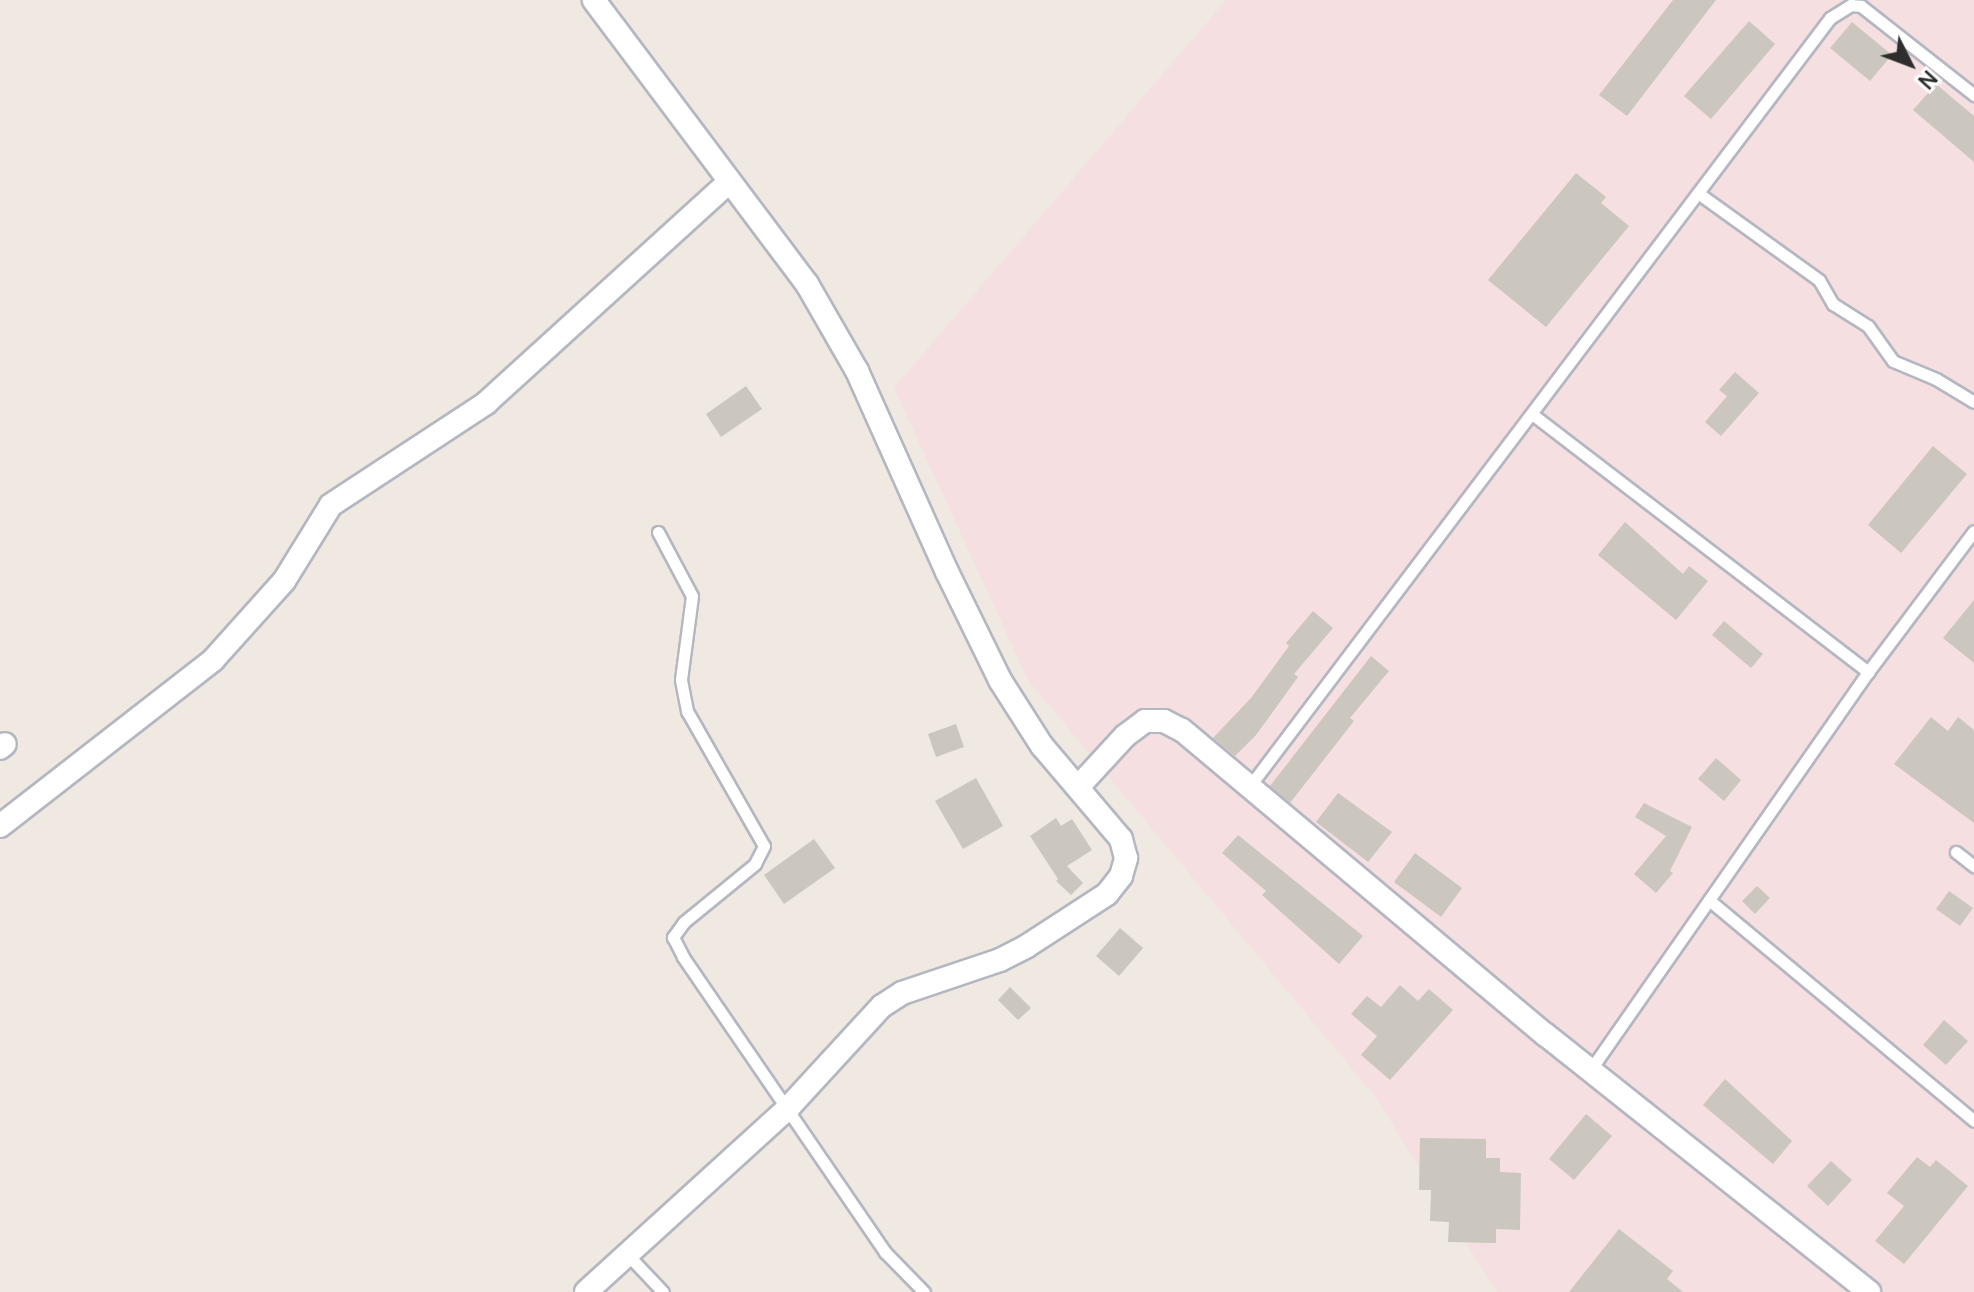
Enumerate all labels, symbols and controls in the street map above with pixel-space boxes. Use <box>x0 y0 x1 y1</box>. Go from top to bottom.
north arrow <box>1870 24 1950 104</box>
text: N <box>1911 64 1944 96</box>

